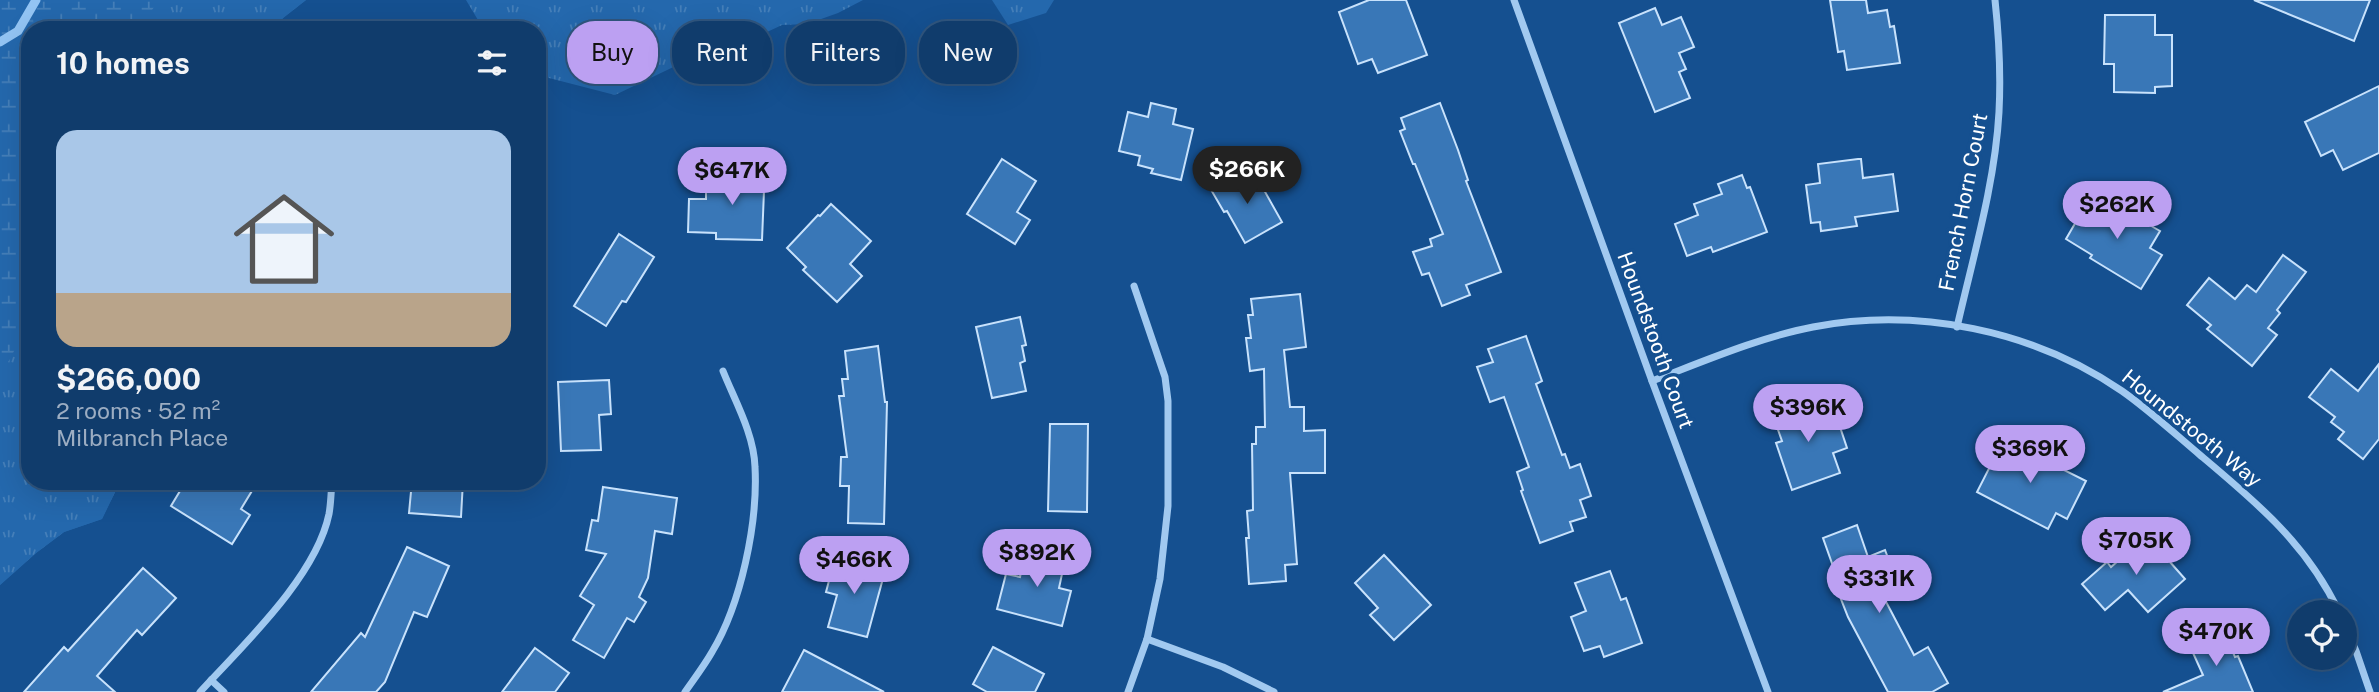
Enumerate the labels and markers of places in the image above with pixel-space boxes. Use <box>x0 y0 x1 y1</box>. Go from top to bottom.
pin: $266K <box>1198 146 1296 206</box>
pin: $647K <box>683 148 781 207</box>
pin: $262K <box>2068 182 2166 241</box>
pin: $396K <box>1759 384 1857 444</box>
pin: $369K <box>1981 426 2079 485</box>
pin: $705K <box>2087 518 2185 577</box>
pin: $892K <box>988 530 1086 589</box>
pin: $466K <box>805 536 903 596</box>
pin: $331K <box>1830 556 1928 615</box>
pin: $470K <box>2167 608 2265 668</box>

